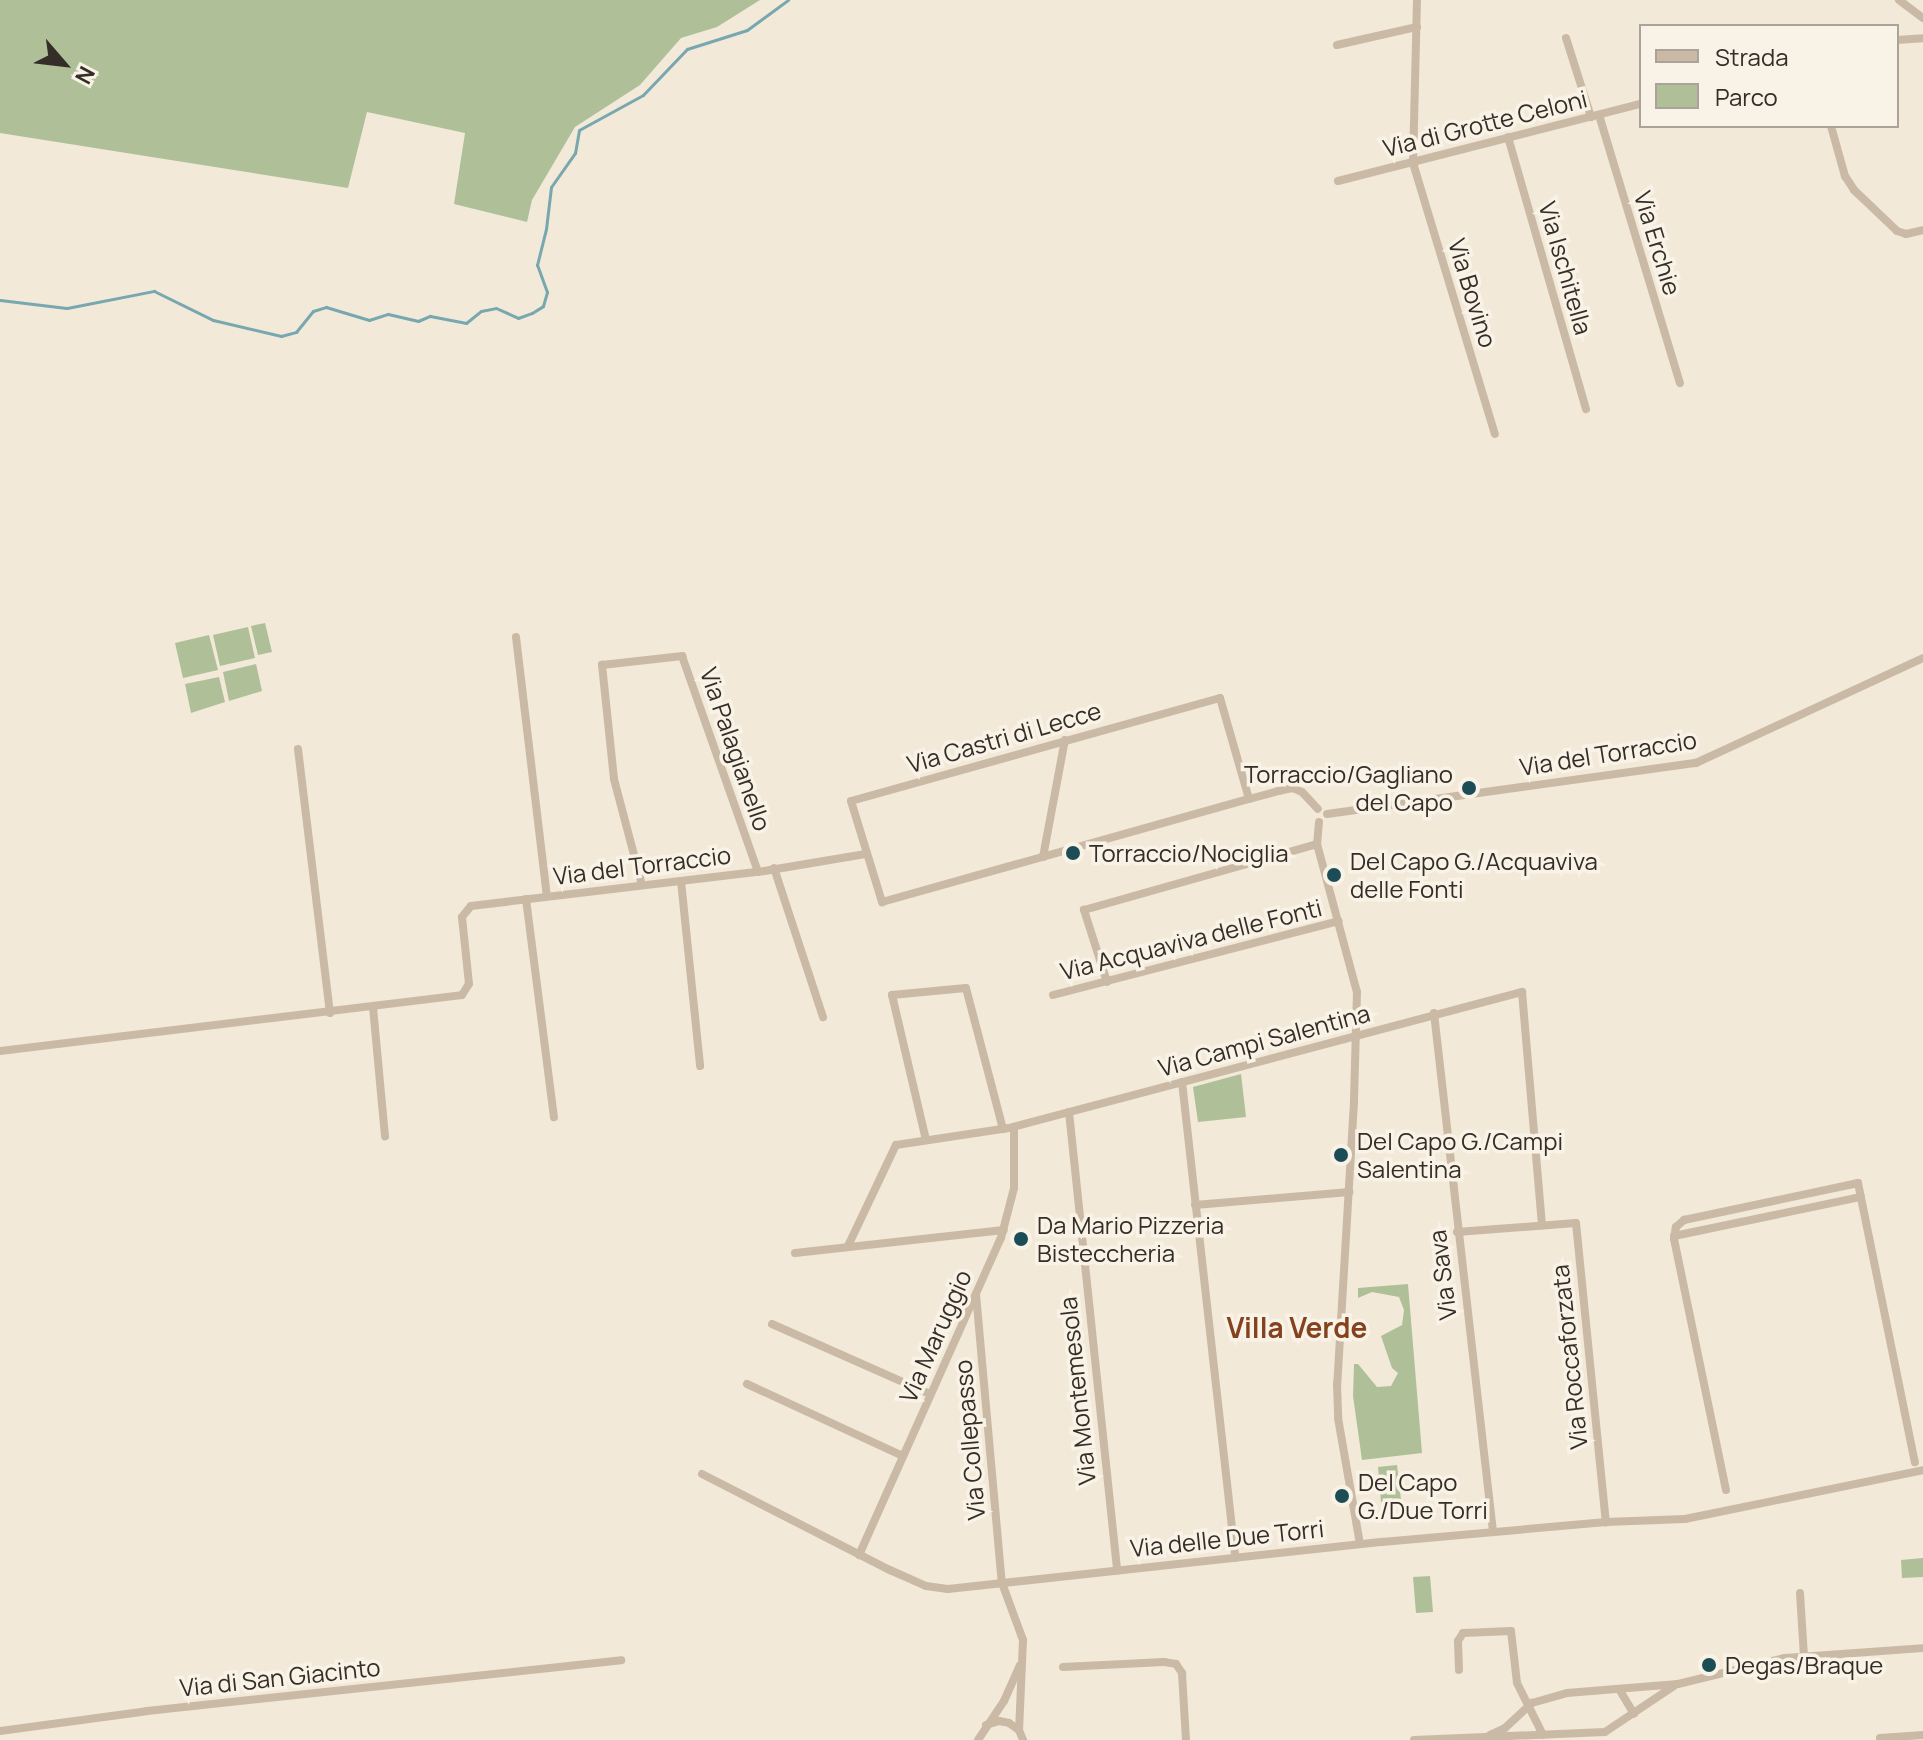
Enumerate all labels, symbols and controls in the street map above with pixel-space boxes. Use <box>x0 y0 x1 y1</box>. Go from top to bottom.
north arrow <box>24 24 104 104</box>
legend <box>1639 24 1899 128</box>
text: Strada <box>1715 40 1788 73</box>
text: N <box>68 61 102 89</box>
text: Parco <box>1715 80 1778 113</box>
street label: Via di Grotte Celoni <box>1380 84 1590 162</box>
street label: Via Erchie <box>1629 188 1687 298</box>
street label: Via Ischitella <box>1533 198 1599 338</box>
street label: Via Bovino <box>1443 235 1503 351</box>
street label: Via Palagianello <box>695 664 777 834</box>
street label: Via Castri di Lecce <box>904 696 1104 778</box>
street label: Via del Torraccio <box>1517 725 1699 781</box>
place label: Torraccio/Gagliano del Capo <box>1244 760 1453 816</box>
marker: Torraccio/Gagliano del Capo <box>1460 779 1478 797</box>
place label: Torraccio/Nociglia <box>1089 839 1289 867</box>
street label: Via del Torraccio <box>552 840 732 890</box>
marker: Torraccio/Nociglia <box>1064 844 1082 862</box>
place label: Del Capo G./Acquaviva delle Fonti <box>1350 847 1598 903</box>
marker: Del Capo G./Acquaviva delle Fonti <box>1325 866 1343 884</box>
street label: Via Acquaviva delle Fonti <box>1057 893 1325 985</box>
street label: Via Campi Salentina <box>1155 998 1373 1082</box>
place label: Del Capo G./Campi Salentina <box>1357 1127 1563 1183</box>
marker: Del Capo G./Campi Salentina <box>1332 1146 1350 1164</box>
place label: Da Mario Pizzeria Bisteccheria <box>1037 1211 1224 1267</box>
street label: Via Sava <box>1422 1228 1462 1322</box>
marker: Da Mario Pizzeria Bisteccheria <box>1012 1230 1030 1248</box>
street label: Via Roccaforzata <box>1545 1263 1593 1451</box>
street label: Via Maruggio <box>893 1265 977 1407</box>
street label: Via Montemesola <box>1053 1295 1101 1487</box>
district label: Villa Verde <box>1227 1310 1367 1344</box>
street label: Via Collepasso <box>948 1359 990 1521</box>
place label: Del Capo G./Due Torri <box>1358 1468 1488 1524</box>
marker: Del Capo G./Due Torri <box>1333 1487 1351 1505</box>
street label: Via delle Due Torri <box>1129 1514 1325 1562</box>
place label: Degas/Braque <box>1725 1651 1883 1679</box>
street label: Via di San Giacinto <box>178 1652 382 1702</box>
marker: Degas/Braque <box>1700 1656 1718 1674</box>

